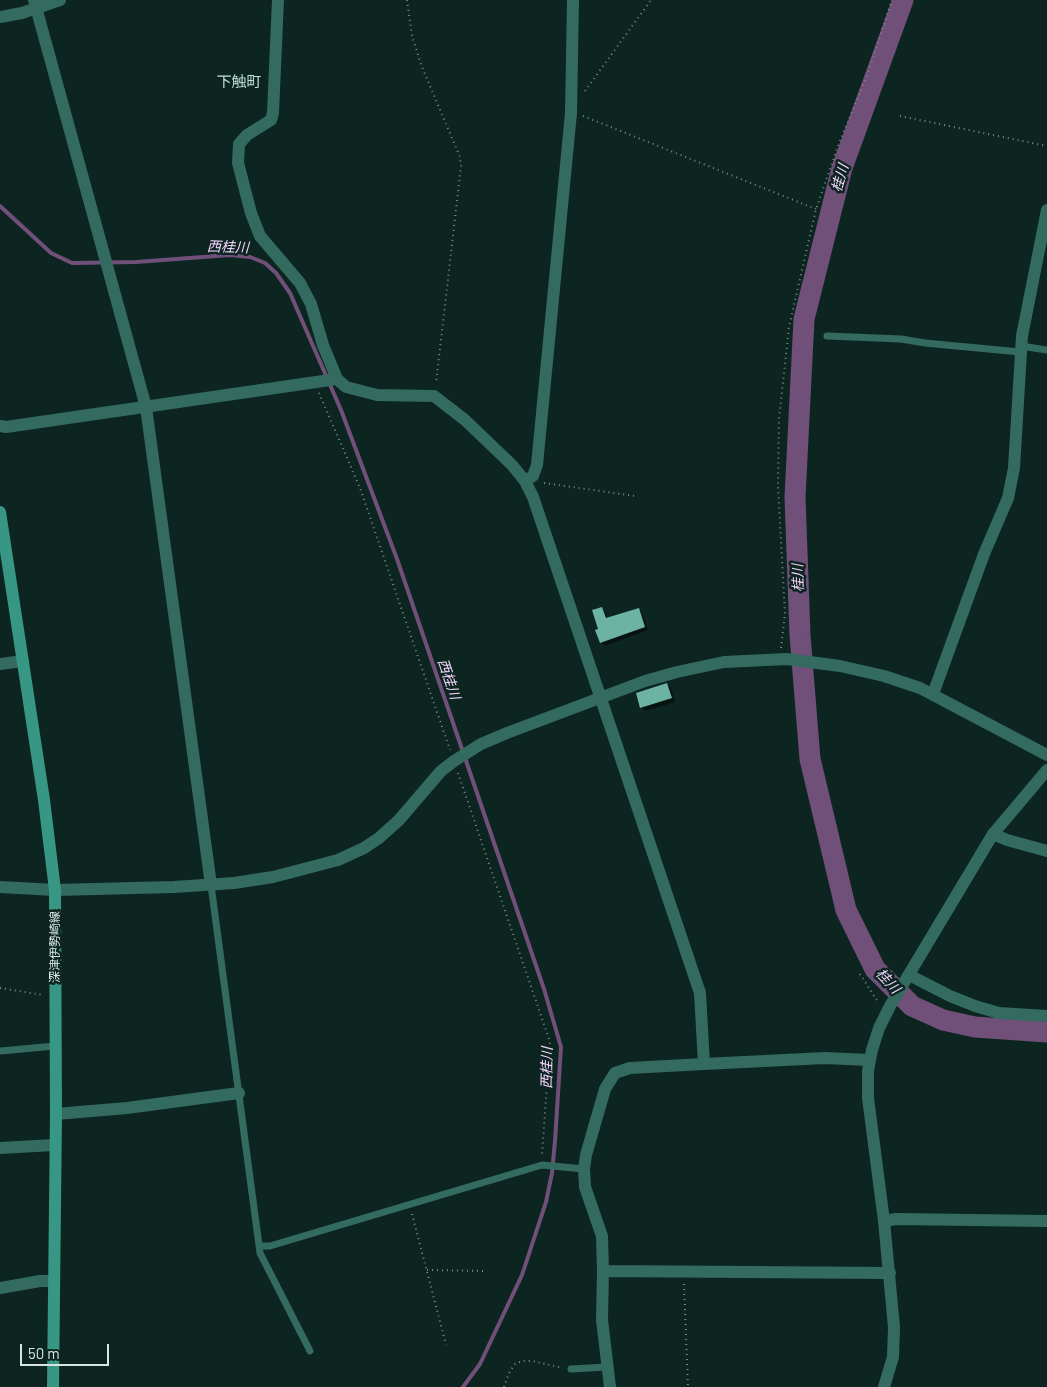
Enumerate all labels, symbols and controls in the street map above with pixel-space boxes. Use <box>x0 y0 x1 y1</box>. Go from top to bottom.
district label: 下触町 <box>217 73 261 91</box>
water label: 桂川 <box>828 162 852 194</box>
water label: 西桂川 <box>207 238 249 256</box>
water label: 桂川 <box>789 564 807 592</box>
water label: 西桂川 <box>434 656 464 702</box>
street label: 深津伊勢崎線 <box>48 911 62 983</box>
water label: 桂川 <box>872 965 904 997</box>
water label: 西桂川 <box>538 1047 556 1089</box>
scale bar <box>22 1334 111 1366</box>
text: 50 m <box>28 1344 60 1362</box>

